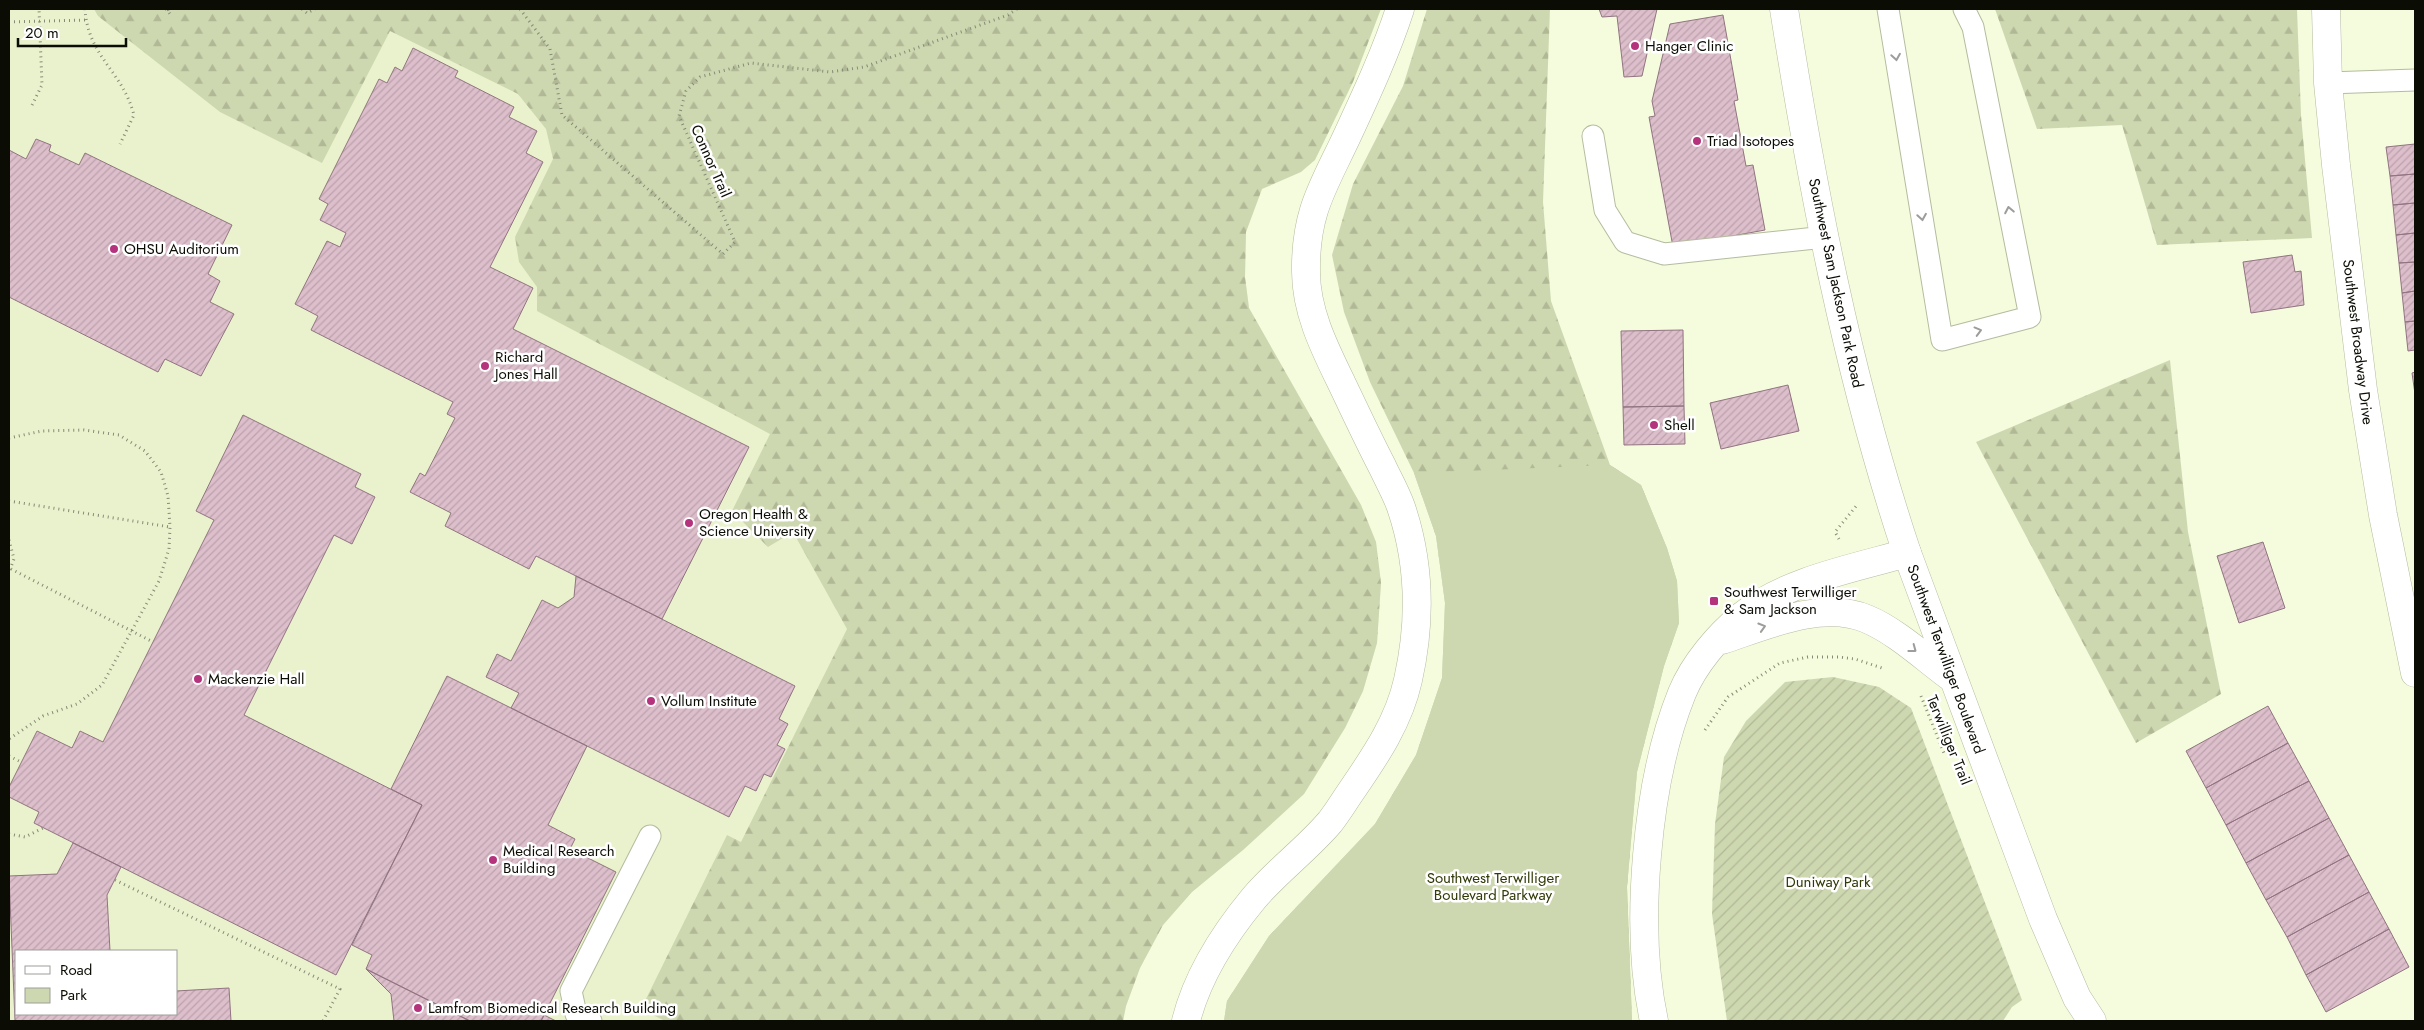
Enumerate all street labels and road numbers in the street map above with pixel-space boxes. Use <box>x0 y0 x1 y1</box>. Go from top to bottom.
street label: Connor Trail <box>685 121 737 201</box>
street label: Southwest Sam Jackson Park Road <box>1803 176 1869 390</box>
street label: Southwest Broadway Drive <box>2337 258 2379 426</box>
street label: Southwest Terwilliger Boulevard <box>1901 561 1991 757</box>
street label: Terwilliger Trail <box>1921 692 1977 788</box>

